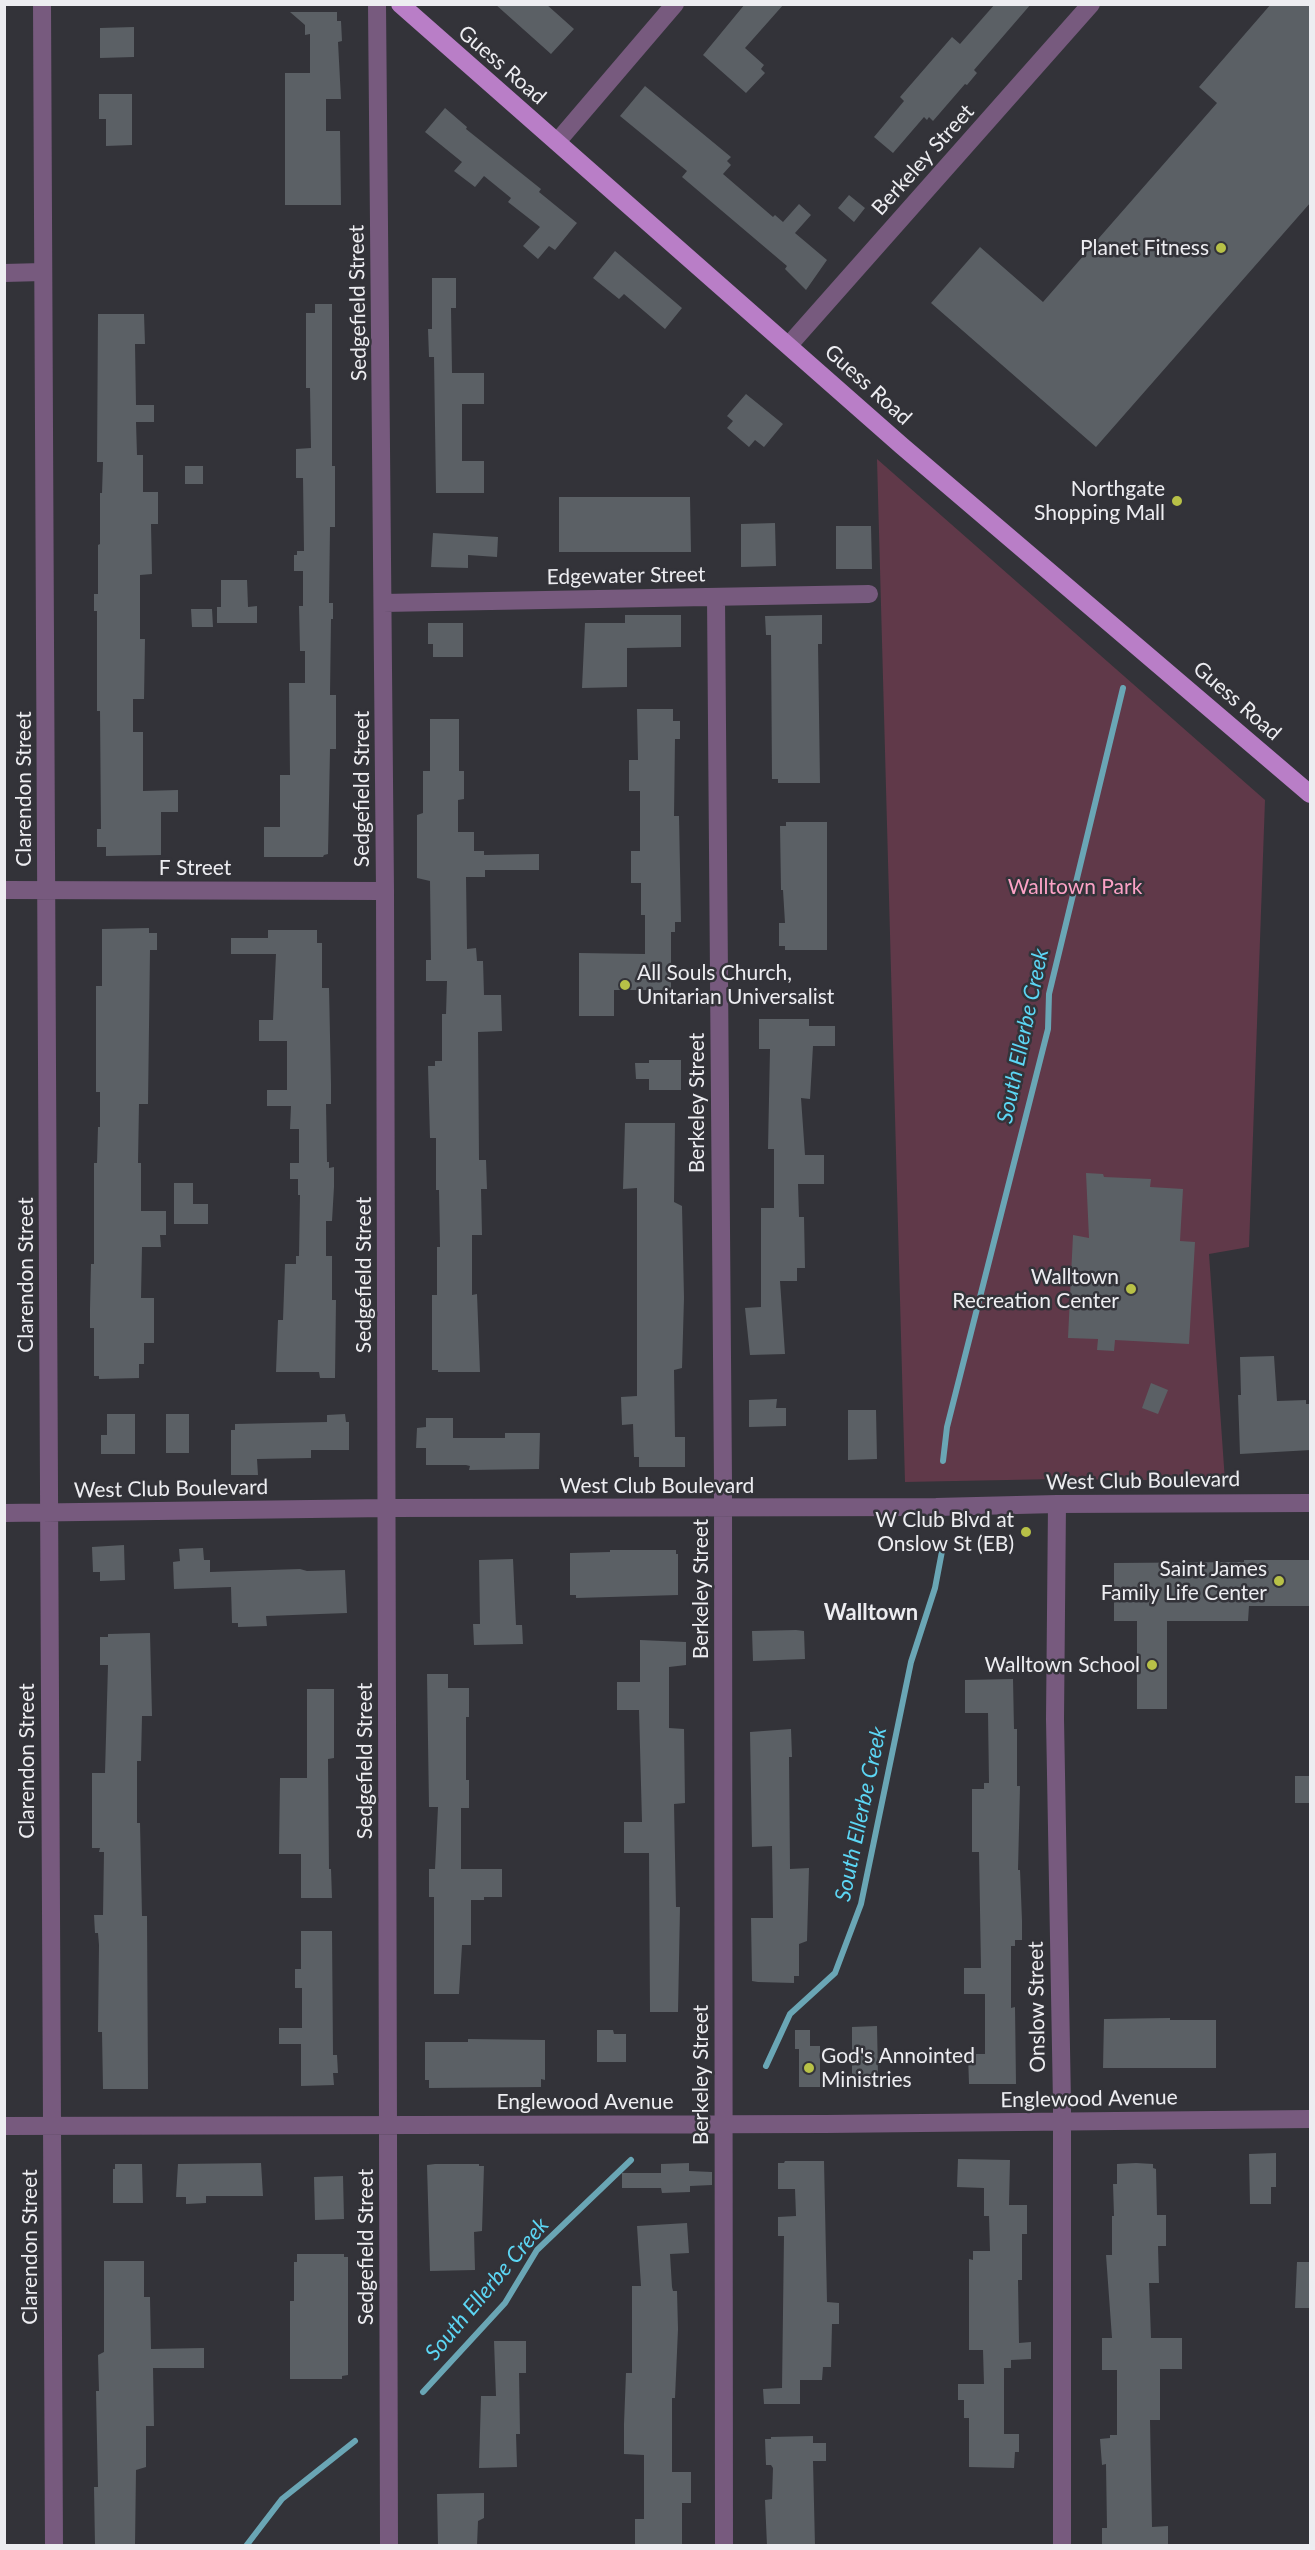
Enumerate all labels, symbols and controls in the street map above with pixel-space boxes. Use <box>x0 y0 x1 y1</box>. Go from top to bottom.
street label: Guess Road <box>453 20 551 110</box>
street label: Berkeley Street <box>867 99 979 221</box>
street label: Sedgefield Street <box>344 225 372 381</box>
place label: Planet Fitness <box>1080 235 1209 261</box>
marker: Planet Fitness <box>1214 241 1228 255</box>
street label: Guess Road <box>819 339 917 431</box>
place label: Northgate Shopping Mall <box>1034 476 1165 526</box>
marker: Northgate Shopping Mall <box>1170 494 1184 508</box>
street label: Edgewater Street <box>546 562 706 590</box>
street label: Guess Road <box>1188 656 1286 746</box>
street label: Clarendon Street <box>11 711 37 867</box>
street label: Sedgefield Street <box>349 711 375 867</box>
street label: F Street <box>159 855 231 881</box>
park label: Walltown Park <box>1008 874 1142 900</box>
water label: South Ellerbe Creek <box>992 946 1054 1126</box>
place label: All Souls Church, Unitarian Universalist <box>637 960 834 1010</box>
marker: All Souls Church, Unitarian Universalist <box>618 978 632 992</box>
street label: Berkeley Street <box>684 1033 710 1173</box>
street label: Clarendon Street <box>13 1197 39 1353</box>
street label: Sedgefield Street <box>351 1197 377 1353</box>
place label: Walltown Recreation Center <box>952 1264 1119 1314</box>
marker: Walltown Recreation Center <box>1124 1282 1138 1296</box>
street label: West Club Boulevard <box>1046 1467 1240 1495</box>
street label: West Club Boulevard <box>560 1473 754 1499</box>
street label: West Club Boulevard <box>74 1475 268 1503</box>
place label: W Club Blvd at Onslow St (EB) <box>875 1507 1014 1557</box>
street label: Berkeley Street <box>688 1519 714 1659</box>
marker: W Club Blvd at Onslow St (EB) <box>1019 1525 1033 1539</box>
place label: Saint James Family Life Center <box>1101 1556 1267 1606</box>
marker: Saint James Family Life Center <box>1272 1574 1286 1588</box>
district label: Walltown <box>824 1600 918 1626</box>
place label: Walltown School <box>984 1652 1140 1678</box>
marker: Walltown School <box>1145 1658 1159 1672</box>
street label: Clarendon Street <box>14 1683 40 1839</box>
street label: Sedgefield Street <box>352 1683 378 1839</box>
water label: South Ellerbe Creek <box>830 1724 892 1904</box>
street label: Onslow Street <box>1023 1941 1051 2073</box>
street label: Berkeley Street <box>688 2005 714 2145</box>
place label: God's Annointed Ministries <box>821 2043 975 2093</box>
marker: God's Annointed Ministries <box>802 2061 816 2075</box>
street label: Englewood Avenue <box>1000 2085 1178 2113</box>
street label: Englewood Avenue <box>496 2089 674 2115</box>
street label: Clarendon Street <box>17 2169 43 2325</box>
street label: Sedgefield Street <box>353 2169 379 2325</box>
water label: South Ellerbe Creek <box>420 2212 554 2366</box>

